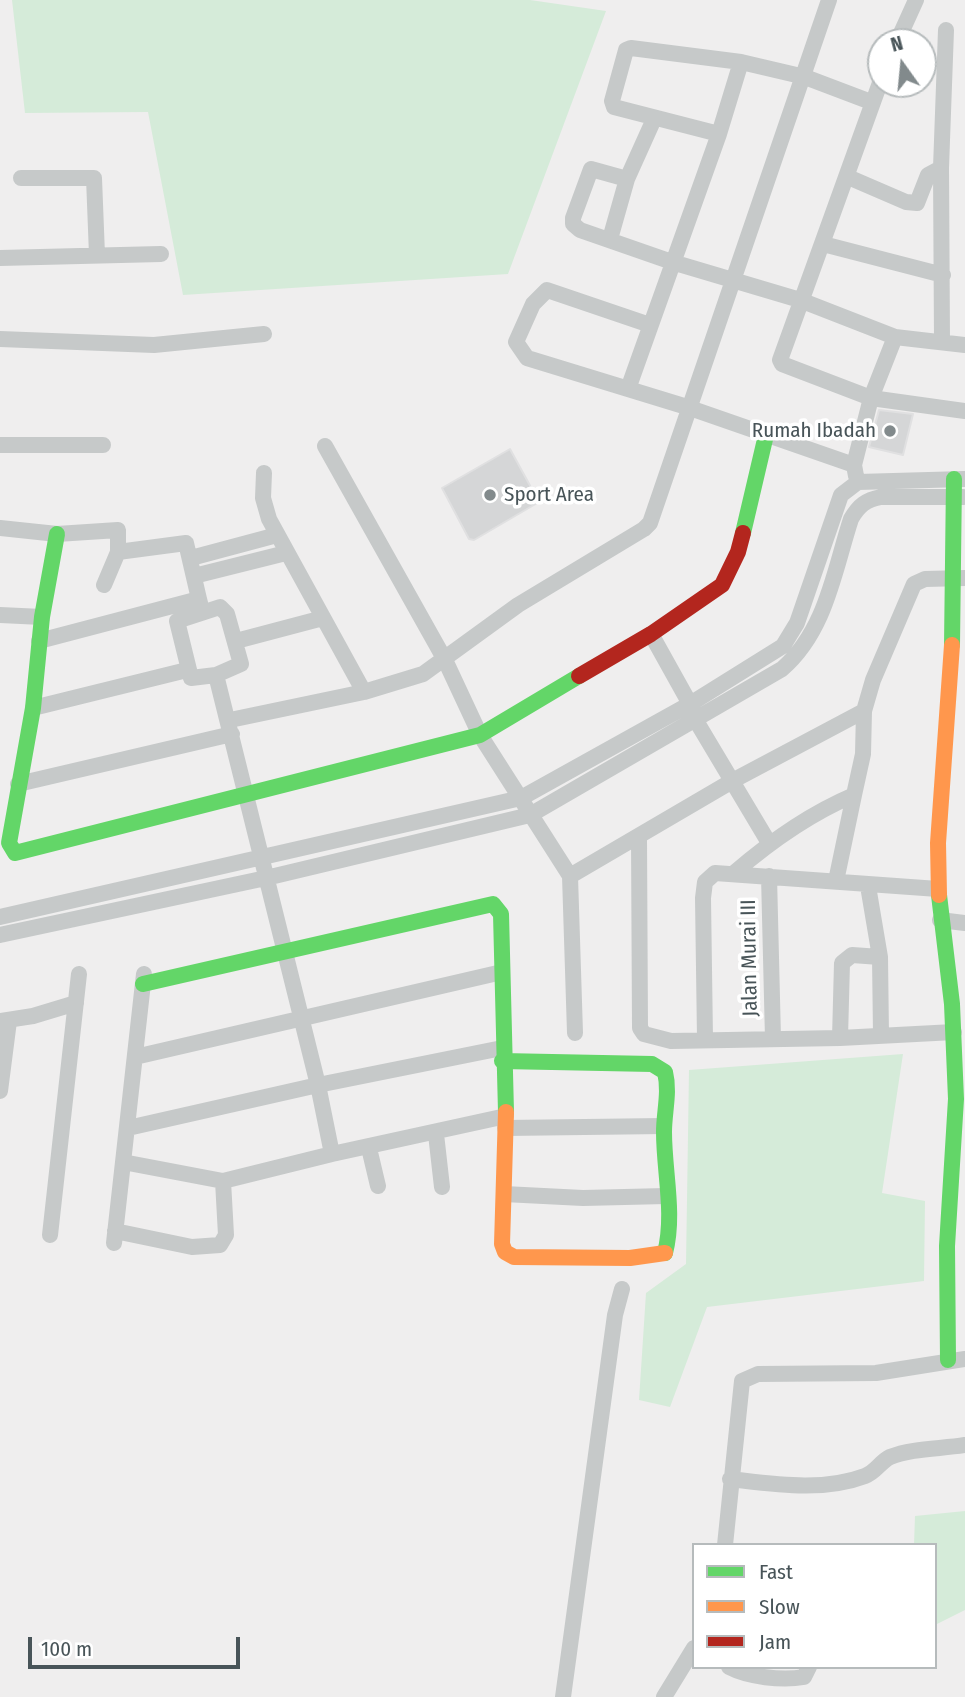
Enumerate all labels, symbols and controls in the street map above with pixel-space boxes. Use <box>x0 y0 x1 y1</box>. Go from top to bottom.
north arrow <box>867 28 937 98</box>
text: N <box>888 32 905 57</box>
place label: Rumah Ibadah <box>752 418 876 444</box>
marker: Rumah Ibadah <box>882 423 898 439</box>
place label: Sport Area <box>504 482 594 508</box>
marker: Sport Area <box>482 487 498 503</box>
street label: Jalan Murai III <box>736 899 764 1017</box>
legend <box>692 1543 937 1669</box>
text: Fast <box>759 1559 793 1585</box>
text: Slow <box>759 1594 800 1620</box>
scale bar <box>32 1624 243 1668</box>
text: Jam <box>759 1629 791 1655</box>
text: 100 m <box>41 1636 92 1662</box>

